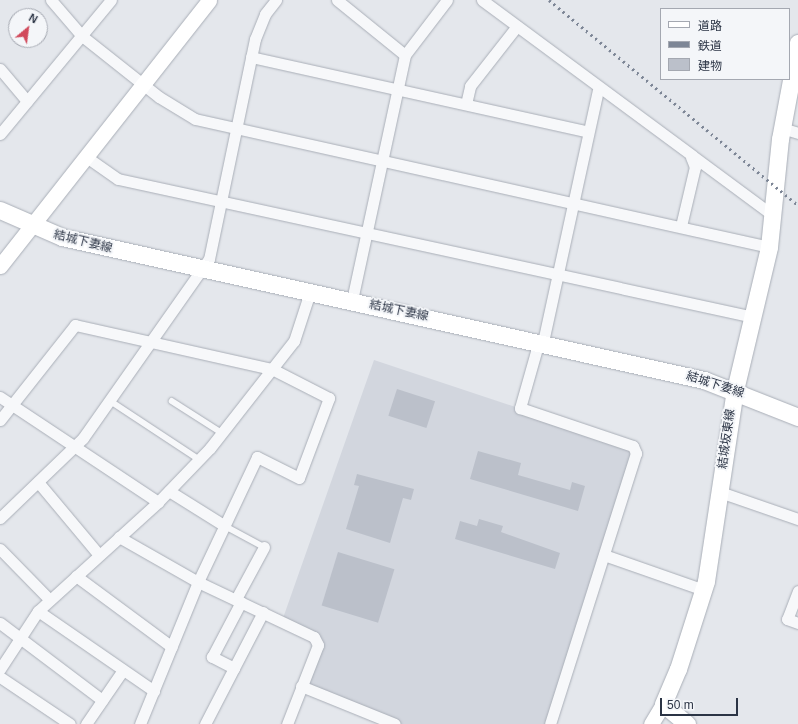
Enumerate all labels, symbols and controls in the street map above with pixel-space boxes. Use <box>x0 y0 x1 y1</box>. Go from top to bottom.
north arrow <box>8 8 48 48</box>
legend <box>660 8 790 80</box>
text: N <box>27 11 40 26</box>
text: 道路 <box>698 19 722 33</box>
text: 鉄道 <box>698 39 722 53</box>
text: 建物 <box>698 59 722 73</box>
street label: 結城下妻線 <box>52 228 114 256</box>
street label: 結城下妻線 <box>368 298 430 324</box>
street label: 結城下妻線 <box>684 369 746 401</box>
street label: 結城坂東線 <box>716 408 738 470</box>
scale bar <box>662 690 740 716</box>
text: 50 m <box>667 698 694 712</box>

